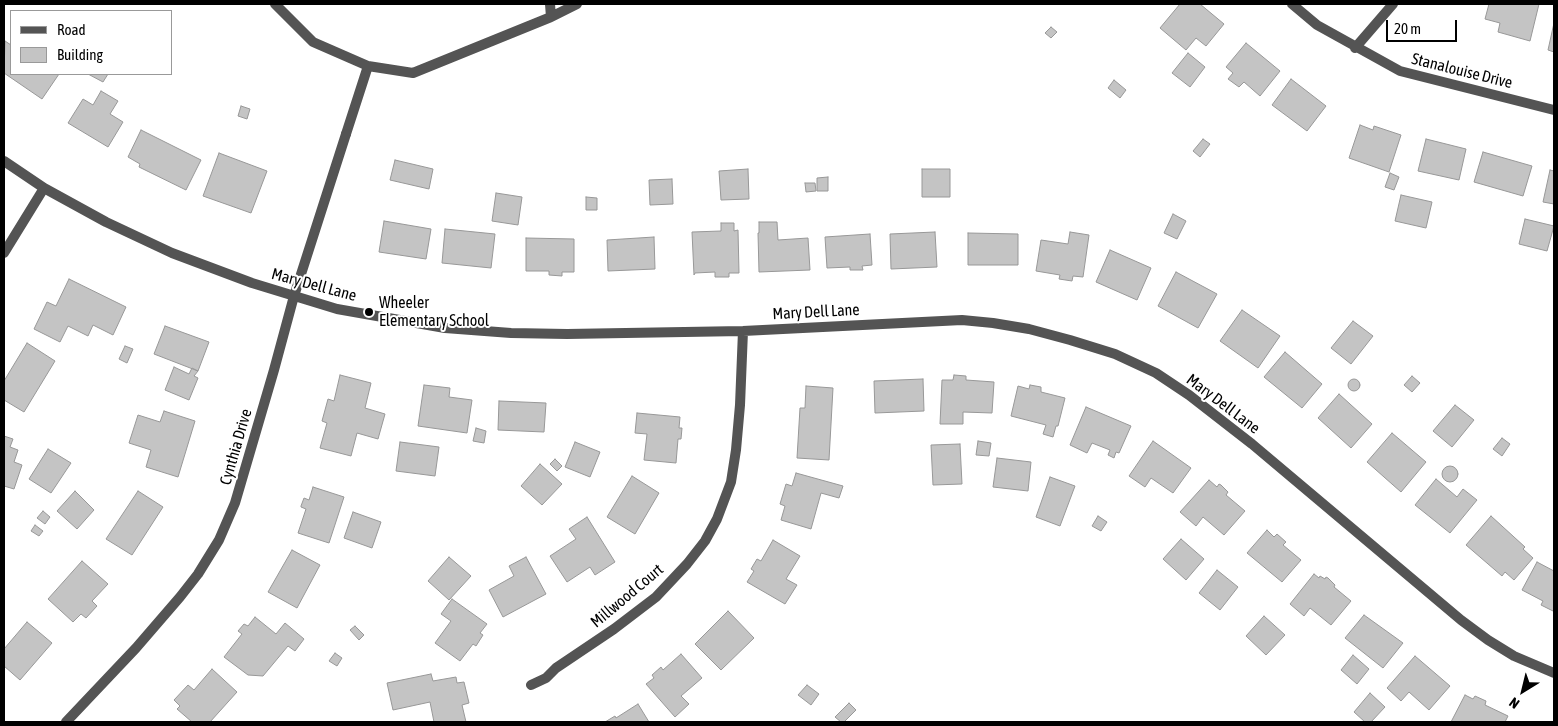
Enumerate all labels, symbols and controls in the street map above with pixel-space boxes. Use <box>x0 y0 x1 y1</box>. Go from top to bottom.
legend <box>10 10 172 75</box>
scale bar <box>1388 10 1459 42</box>
text: 20 m <box>1394 20 1421 37</box>
text: Road <box>57 21 86 38</box>
text: Building <box>57 46 103 63</box>
street label: Stanalouise Drive <box>1410 49 1514 93</box>
street label: Mary Dell Lane <box>269 264 359 306</box>
place label: Wheeler Elementary School <box>379 293 489 331</box>
street label: Mary Dell Lane <box>772 300 860 324</box>
marker: Wheeler Elementary School <box>363 306 375 318</box>
street label: Mary Dell Lane <box>1182 370 1264 438</box>
street label: Cynthia Drive <box>216 407 256 487</box>
street label: Millwood Court <box>587 560 667 632</box>
north arrow <box>1498 666 1548 716</box>
text: N <box>1506 694 1522 712</box>

